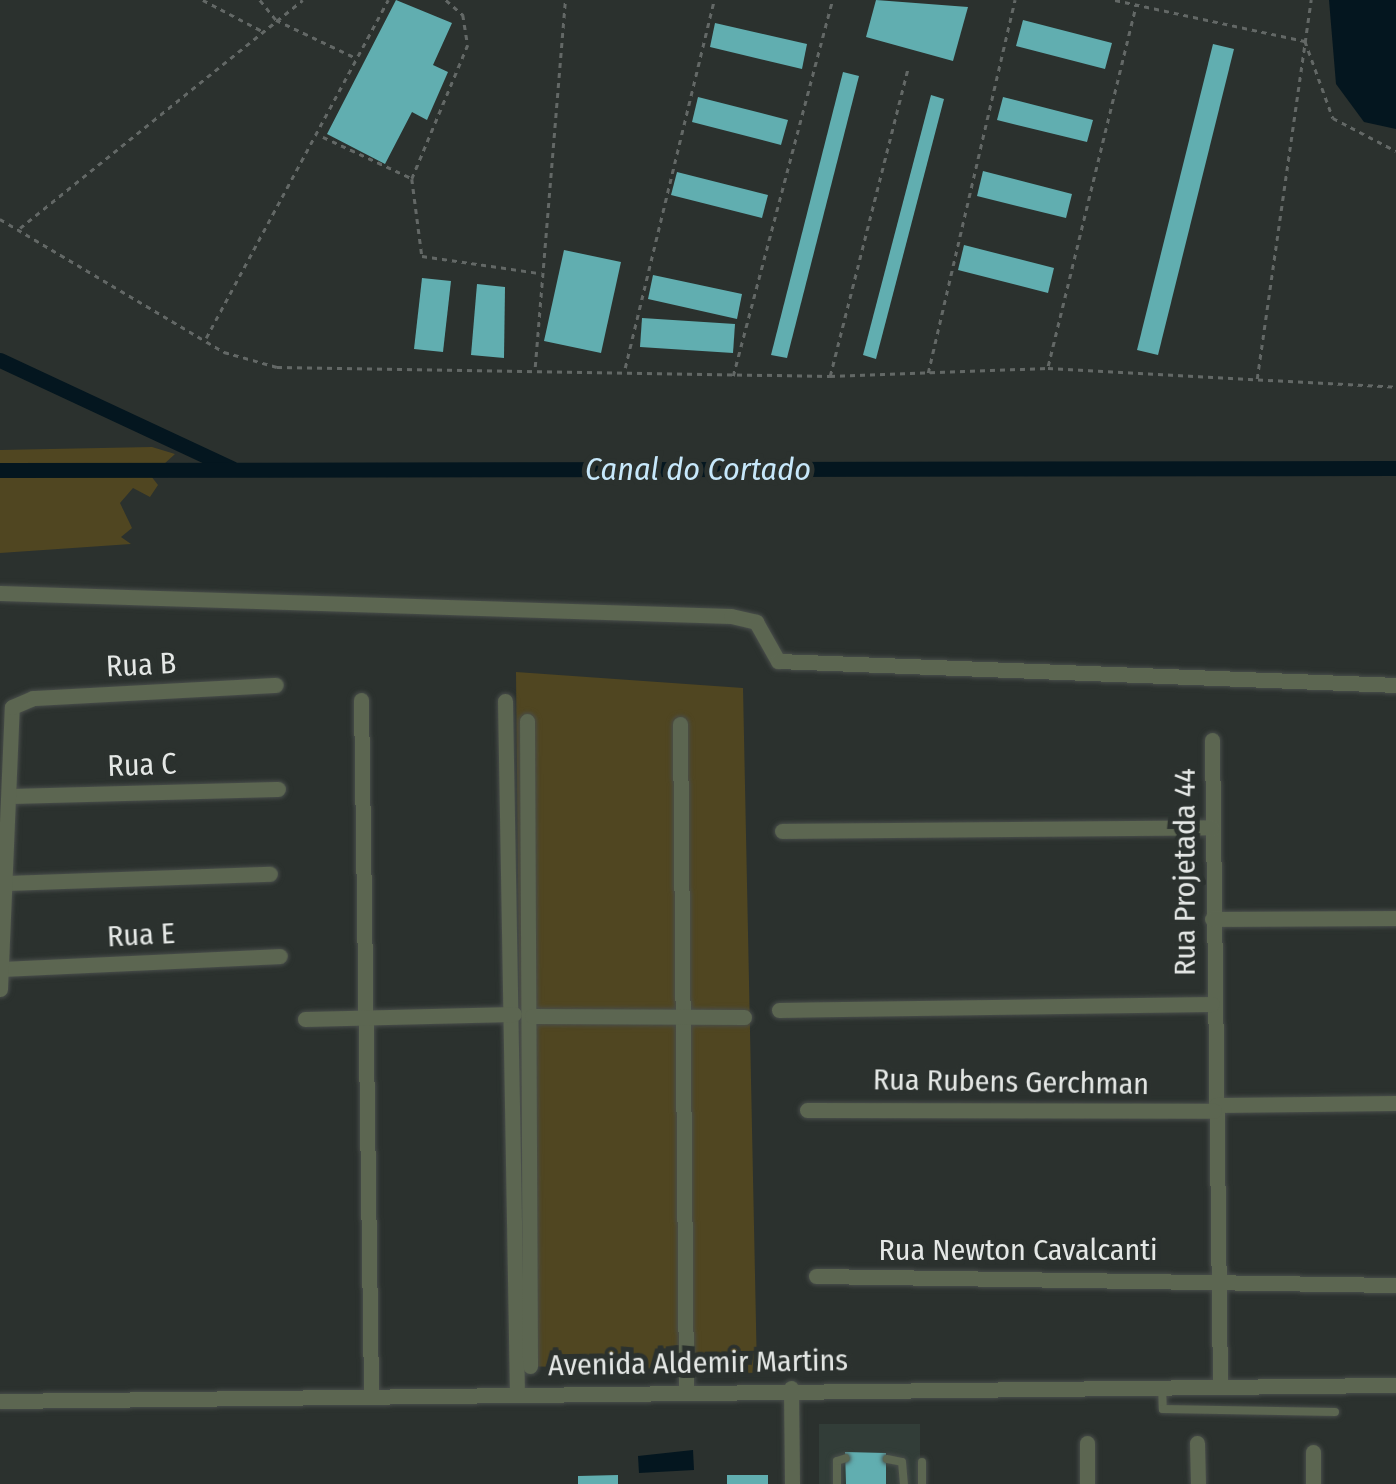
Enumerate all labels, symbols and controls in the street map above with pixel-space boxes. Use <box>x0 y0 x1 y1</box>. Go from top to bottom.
water label: Canal do Cortado <box>585 450 811 488</box>
street label: Rua B <box>105 645 177 685</box>
street label: Rua C <box>107 746 177 784</box>
street label: Rua Projetada 44 <box>1167 768 1203 976</box>
street label: Rua E <box>106 915 176 955</box>
street label: Rua Rubens Gerchman <box>873 1062 1149 1102</box>
street label: Rua Newton Cavalcanti <box>878 1232 1158 1268</box>
street label: Avenida Aldemir Martins <box>548 1342 848 1384</box>

